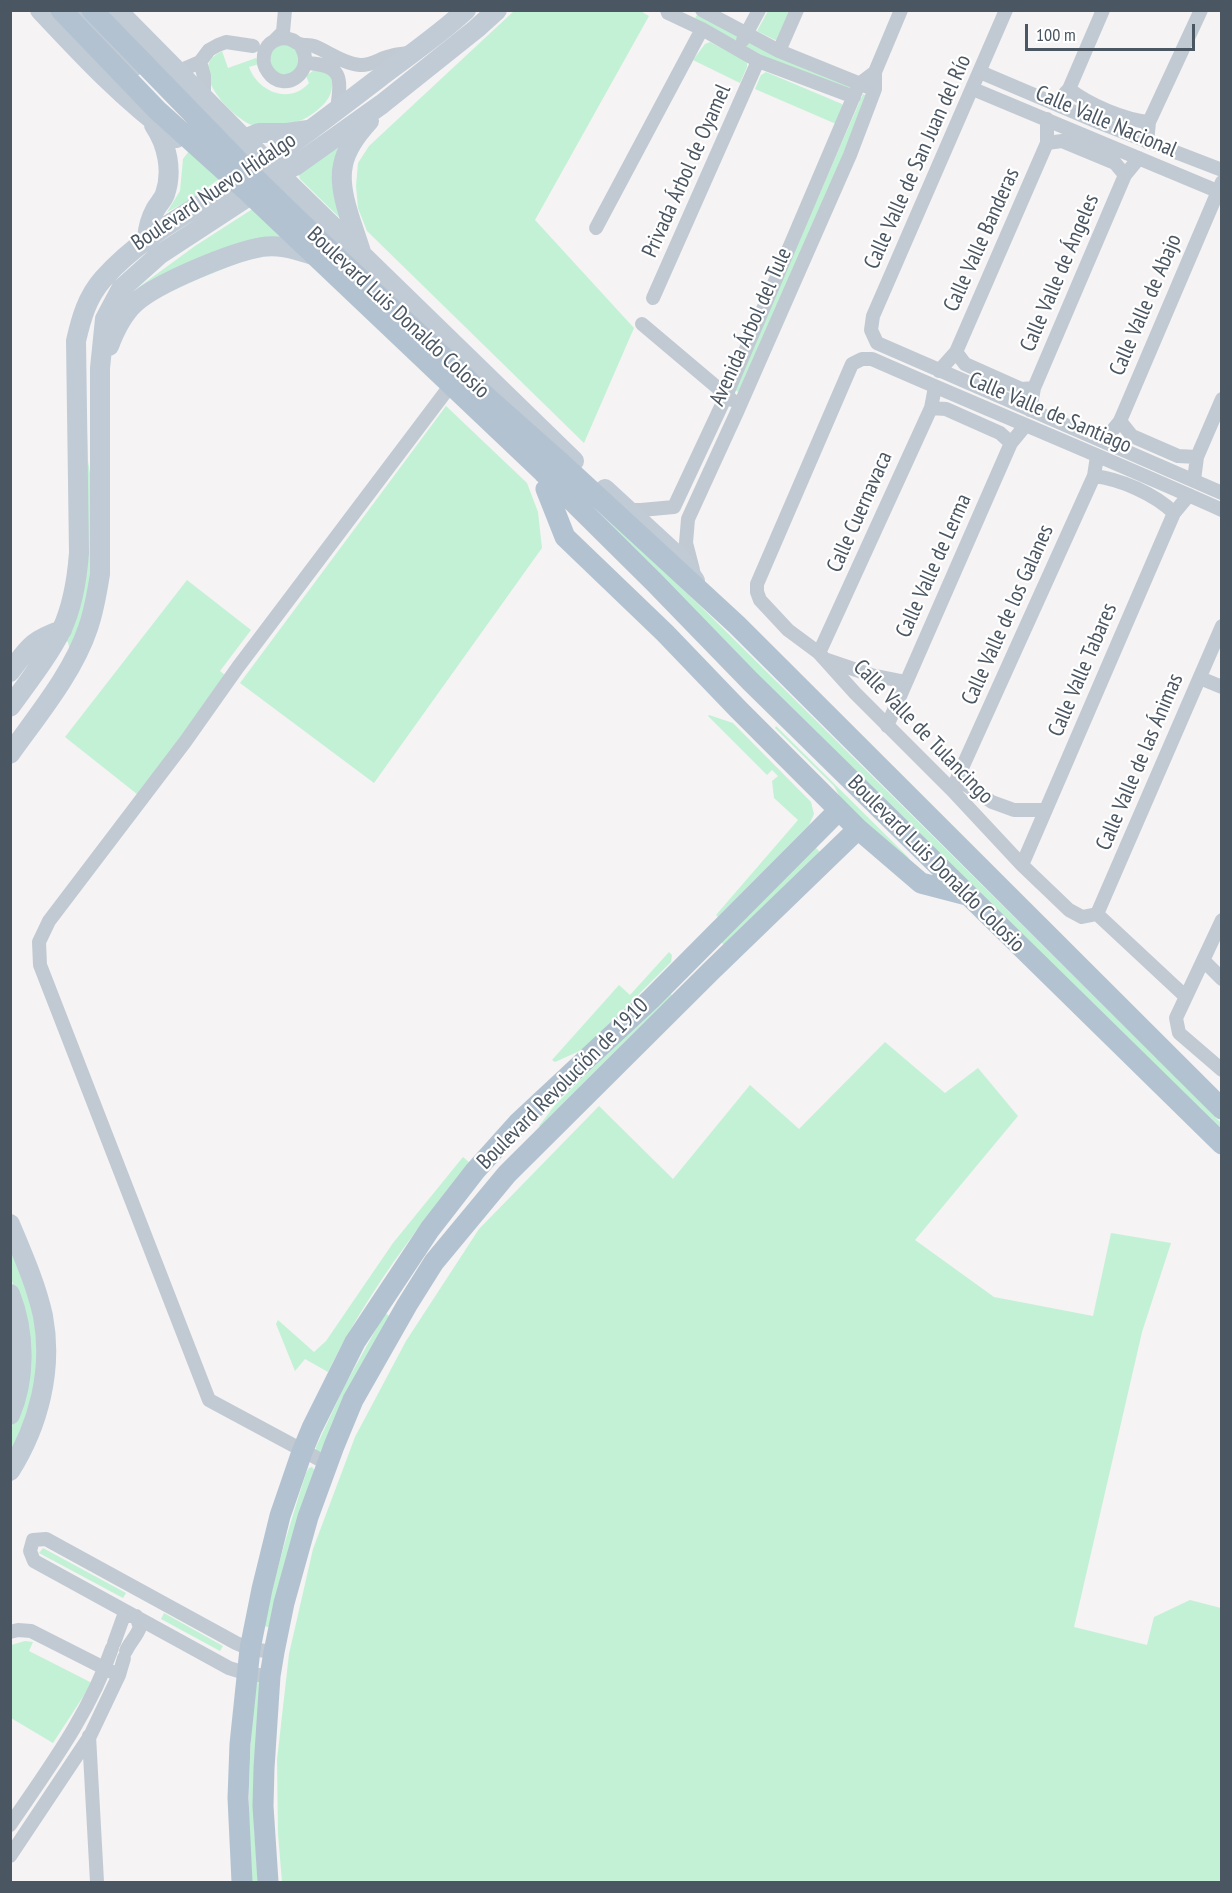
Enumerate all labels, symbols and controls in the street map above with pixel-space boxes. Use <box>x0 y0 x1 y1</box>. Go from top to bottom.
scale bar <box>1028 12 1198 50</box>
text: 100 m <box>1036 23 1076 46</box>
street label: Calle Valle de San Juan del Río <box>859 51 977 273</box>
street label: Privada Árbol de Oyamel <box>637 80 737 262</box>
street label: Calle Valle Nacional <box>1031 80 1181 164</box>
street label: Boulevard Nuevo Hidalgo <box>127 127 301 257</box>
street label: Calle Valle Banderas <box>939 164 1025 316</box>
street label: Calle Valle de Ángeles <box>1015 190 1105 356</box>
street label: Boulevard Luis Donaldo Colosio <box>301 222 495 404</box>
street label: Calle Valle de Abajo <box>1104 230 1188 380</box>
street label: Avenida Árbol del Tule <box>704 244 798 410</box>
street label: Calle Valle de Santiago <box>965 367 1135 459</box>
street label: Calle Cuernavaca <box>822 447 898 577</box>
street label: Calle Valle de Lerma <box>891 490 977 642</box>
street label: Calle Valle de los Galanes <box>956 521 1060 709</box>
street label: Calle Valle Tabares <box>1043 599 1123 741</box>
street label: Calle Valle de Tulancingo <box>847 654 999 810</box>
street label: Calle Valle de las Ánimas <box>1091 670 1189 854</box>
street label: Boulevard Luis Donaldo Colosio <box>842 770 1030 958</box>
street label: Boulevard Revolución de 1910 <box>472 993 654 1175</box>

